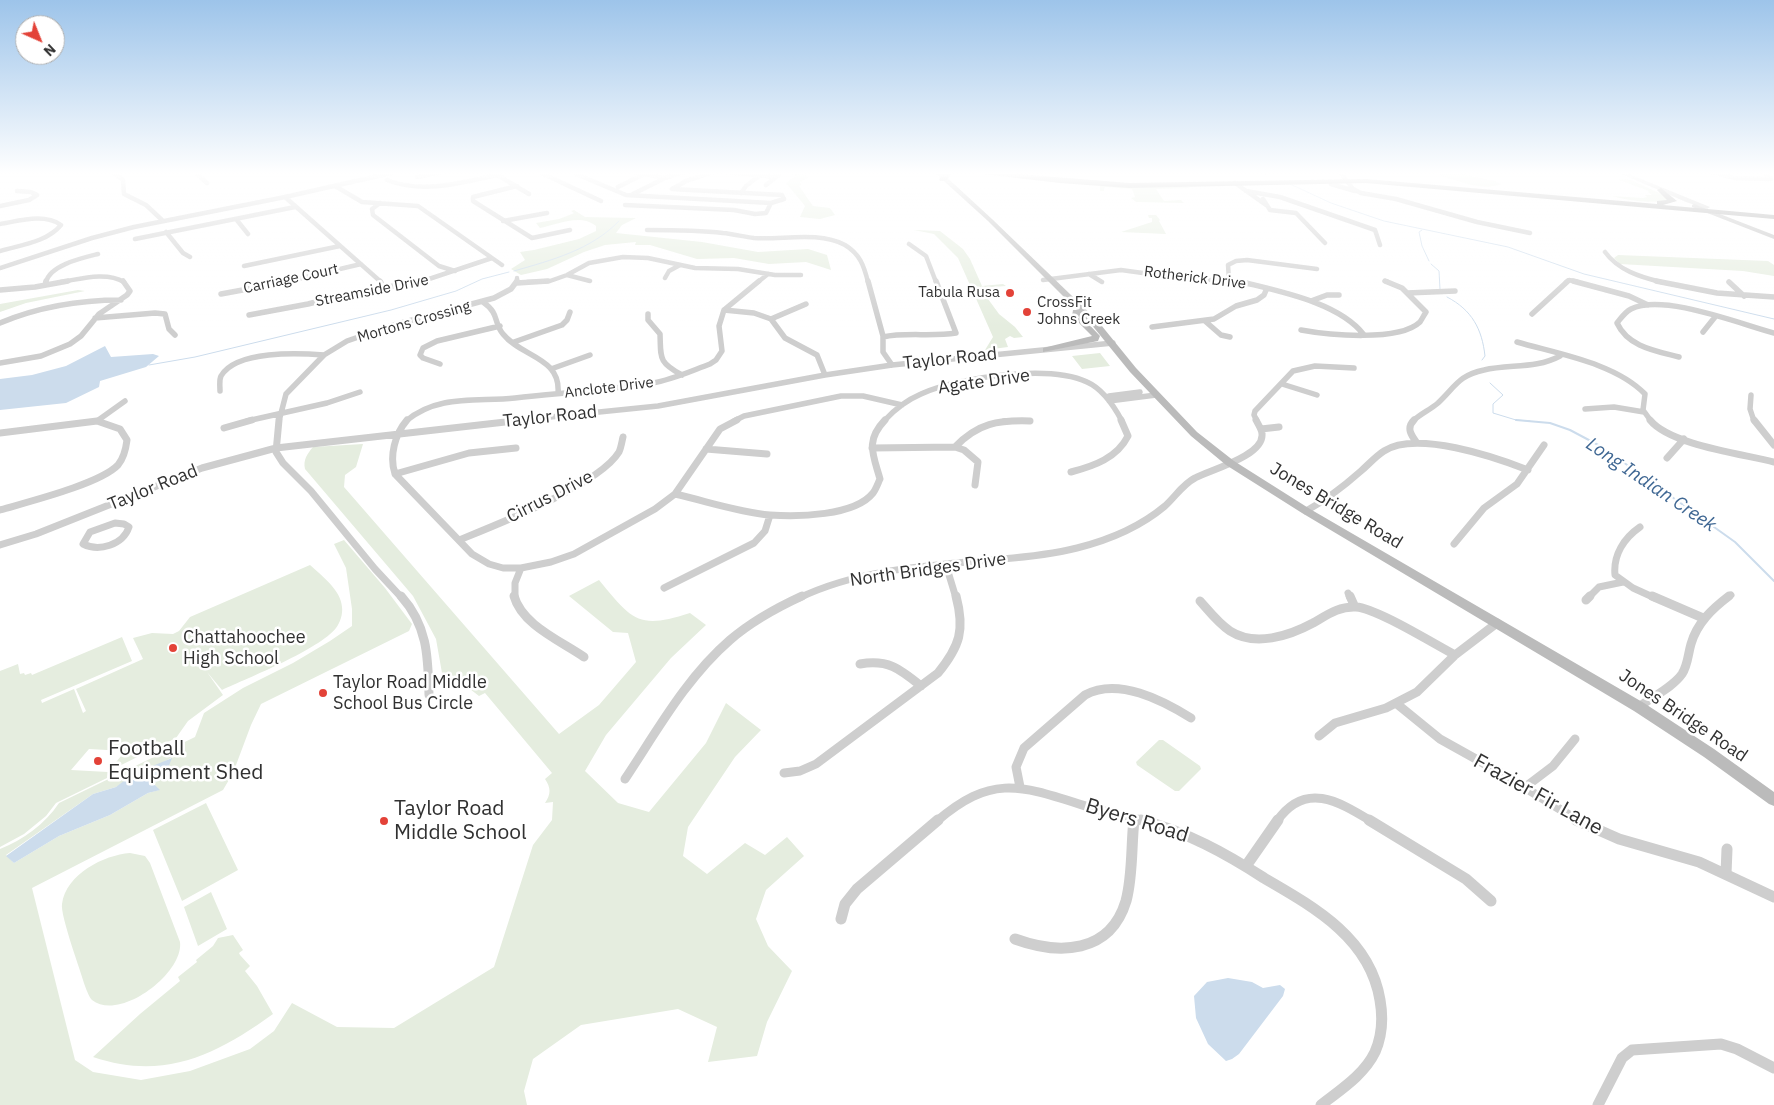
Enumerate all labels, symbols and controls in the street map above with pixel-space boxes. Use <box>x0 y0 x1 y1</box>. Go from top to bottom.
north arrow <box>15 15 65 65</box>
text: N <box>40 40 60 60</box>
street label: Carriage Court <box>242 260 340 298</box>
street label: Rotherick Drive <box>1143 263 1247 293</box>
street label: Streamside Drive <box>314 271 430 311</box>
place label: Tabula Rusa <box>918 284 1000 302</box>
marker: Tabula Rusa <box>1004 287 1016 299</box>
place label: CrossFit Johns Creek <box>1037 294 1120 329</box>
street label: Mortons Crossing <box>355 297 473 347</box>
marker: CrossFit Johns Creek <box>1021 306 1033 318</box>
street label: Taylor Road <box>902 343 998 375</box>
street label: Agate Drive <box>937 365 1031 399</box>
street label: Anclote Drive <box>563 374 655 402</box>
street label: Taylor Road <box>502 401 598 433</box>
water label: Long Indian Creek <box>1582 433 1720 537</box>
street label: Jones Bridge Road <box>1266 458 1406 554</box>
street label: Taylor Road <box>105 460 201 516</box>
street label: Cirrus Drive <box>503 466 597 528</box>
street label: North Bridges Drive <box>848 548 1008 592</box>
place label: Chattahoochee High School <box>183 627 306 670</box>
marker: Chattahoochee High School <box>167 642 179 654</box>
street label: Jones Bridge Road <box>1615 665 1751 767</box>
place label: Taylor Road Middle School Bus Circle <box>333 672 487 714</box>
marker: Taylor Road Middle School Bus Circle <box>317 687 329 699</box>
place label: Football Equipment Shed <box>108 736 264 786</box>
street label: Frazier Fir Lane <box>1469 749 1607 841</box>
marker: Football Equipment Shed <box>92 755 104 767</box>
street label: Byers Road <box>1082 793 1192 849</box>
place label: Taylor Road Middle School <box>394 796 527 846</box>
marker: Taylor Road Middle School <box>378 815 390 827</box>

